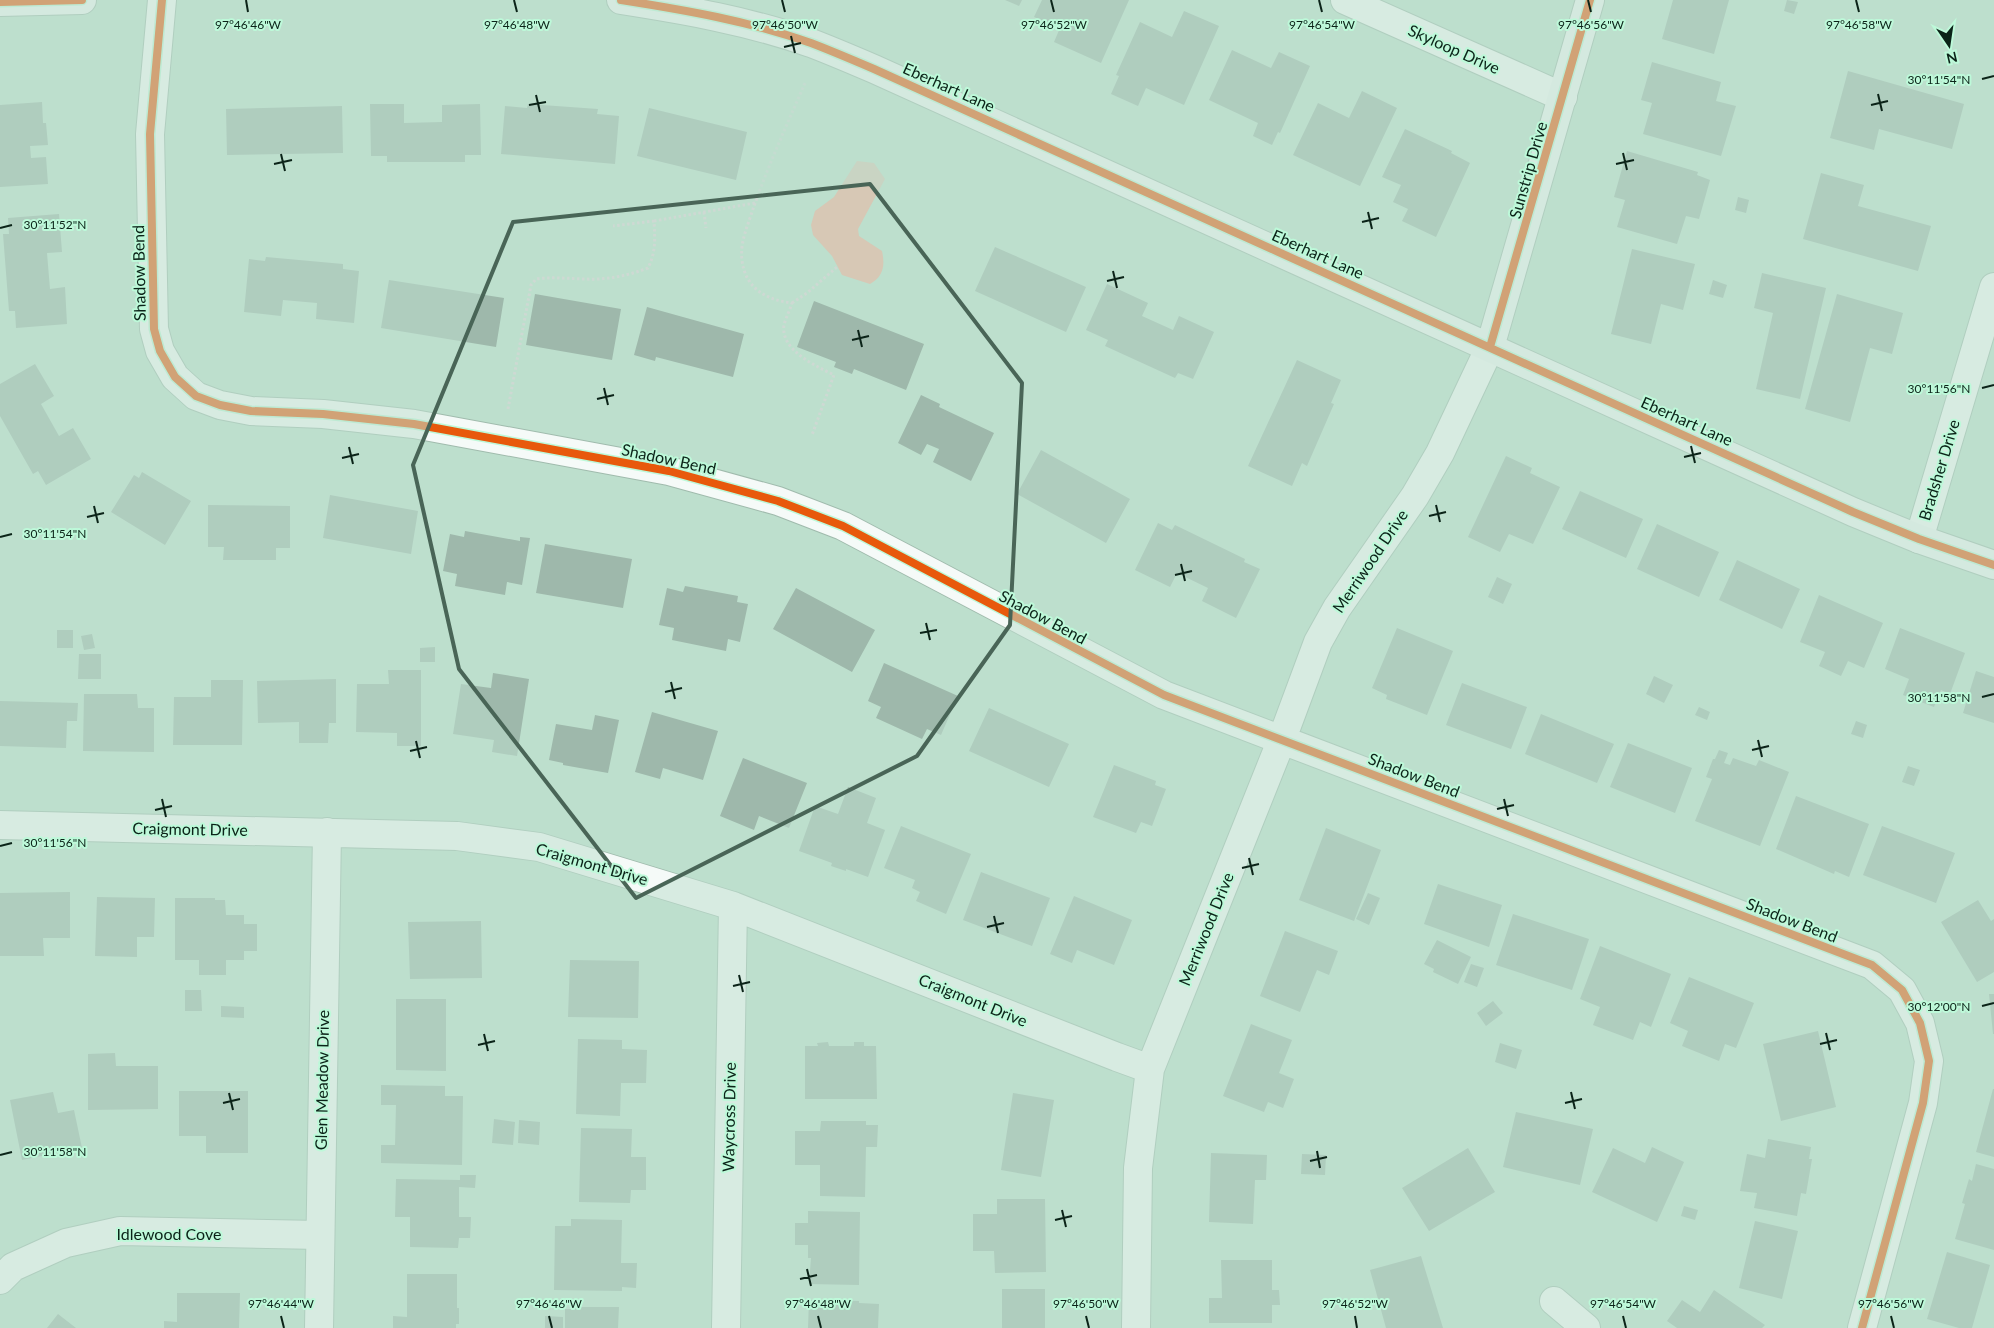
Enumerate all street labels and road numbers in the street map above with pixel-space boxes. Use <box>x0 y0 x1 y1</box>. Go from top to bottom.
street label: Skyloop Drive <box>1406 20 1503 77</box>
street label: Eberhart Lane <box>900 58 998 115</box>
street label: Sunstrip Drive <box>1505 119 1550 220</box>
street label: Shadow Bend <box>128 225 149 321</box>
street label: Eberhart Lane <box>1269 225 1367 282</box>
street label: Eberhart Lane <box>1638 392 1736 449</box>
street label: Bradsher Drive <box>1914 417 1963 523</box>
street label: Shadow Bend <box>620 439 718 478</box>
street label: Merriwood Drive <box>1328 506 1411 616</box>
street label: Shadow Bend <box>996 586 1090 648</box>
street label: Shadow Bend <box>1366 748 1463 801</box>
street label: Craigmont Drive <box>132 818 248 839</box>
street label: Craigmont Drive <box>534 838 650 889</box>
street label: Merriwood Drive <box>1174 869 1237 988</box>
street label: Shadow Bend <box>1744 893 1841 946</box>
street label: Craigmont Drive <box>916 969 1030 1030</box>
street label: Glen Meadow Drive <box>311 1010 332 1150</box>
street label: Waycross Drive <box>718 1062 739 1172</box>
street label: Idlewood Cove <box>117 1224 221 1243</box>

